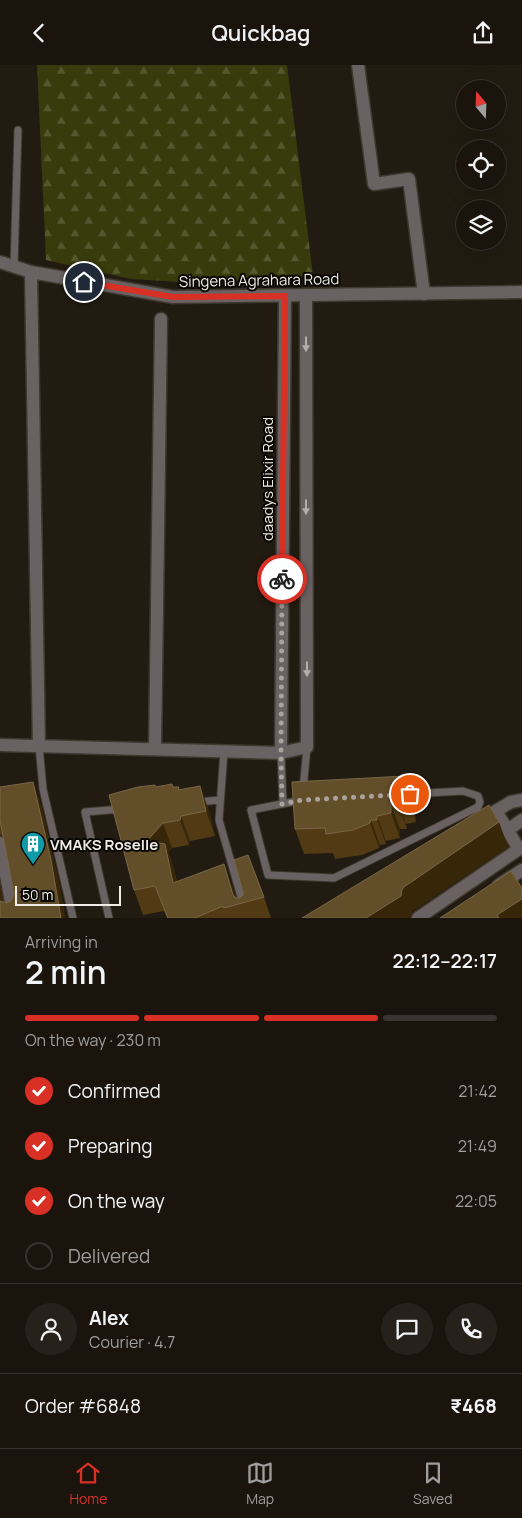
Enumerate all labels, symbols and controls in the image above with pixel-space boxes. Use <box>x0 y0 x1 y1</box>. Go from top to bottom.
text: Quickbag <box>212 18 310 48</box>
icon: back <box>25 19 53 47</box>
icon: share <box>469 19 497 47</box>
north arrow <box>456 80 506 130</box>
map controls <box>456 80 506 250</box>
button: locate <box>456 140 506 190</box>
button: layers <box>456 200 506 250</box>
pin <box>63 261 105 303</box>
icon: home <box>70 268 98 296</box>
street label: Singena Agrahara Road <box>179 268 339 292</box>
one-way arrow <box>302 336 310 352</box>
street label: daadys Elixir Road <box>257 417 278 541</box>
one-way arrow <box>303 499 311 515</box>
courier <box>257 554 307 604</box>
icon: bike <box>268 565 296 593</box>
one-way arrow <box>303 661 311 677</box>
pin <box>389 773 431 815</box>
icon: bag <box>396 780 424 808</box>
building icon: VMAKS Roselle <box>20 831 46 865</box>
place label: VMAKS Roselle <box>50 834 158 855</box>
scale bar <box>15 883 121 906</box>
text: 50 m <box>22 885 53 904</box>
text: Arriving in <box>25 931 98 953</box>
text: 22:12–22:17 <box>393 948 497 974</box>
text: 2 min <box>25 950 107 994</box>
text: On the way · 230 m <box>25 1029 161 1051</box>
icon: check <box>25 1077 53 1105</box>
text: Confirmed <box>68 1078 161 1104</box>
text: 21:42 <box>458 1080 497 1102</box>
icon: check <box>25 1132 53 1160</box>
text: Preparing <box>68 1133 153 1159</box>
text: 21:49 <box>458 1135 497 1157</box>
icon: check <box>25 1187 53 1215</box>
text: On the way <box>68 1188 165 1214</box>
text: 22:05 <box>455 1190 497 1212</box>
text: Delivered <box>68 1243 150 1269</box>
button: person <box>25 1303 77 1355</box>
button: chat <box>381 1303 433 1355</box>
button: phone <box>445 1303 497 1355</box>
text: Alex <box>89 1305 129 1331</box>
text: Courier · 4.7 <box>89 1331 175 1353</box>
text: Order #6848 <box>25 1393 141 1419</box>
text: ₹468 <box>450 1393 497 1419</box>
tab: Home <box>69 1459 107 1508</box>
tab: Map <box>246 1459 274 1508</box>
tab: Saved <box>413 1459 453 1508</box>

